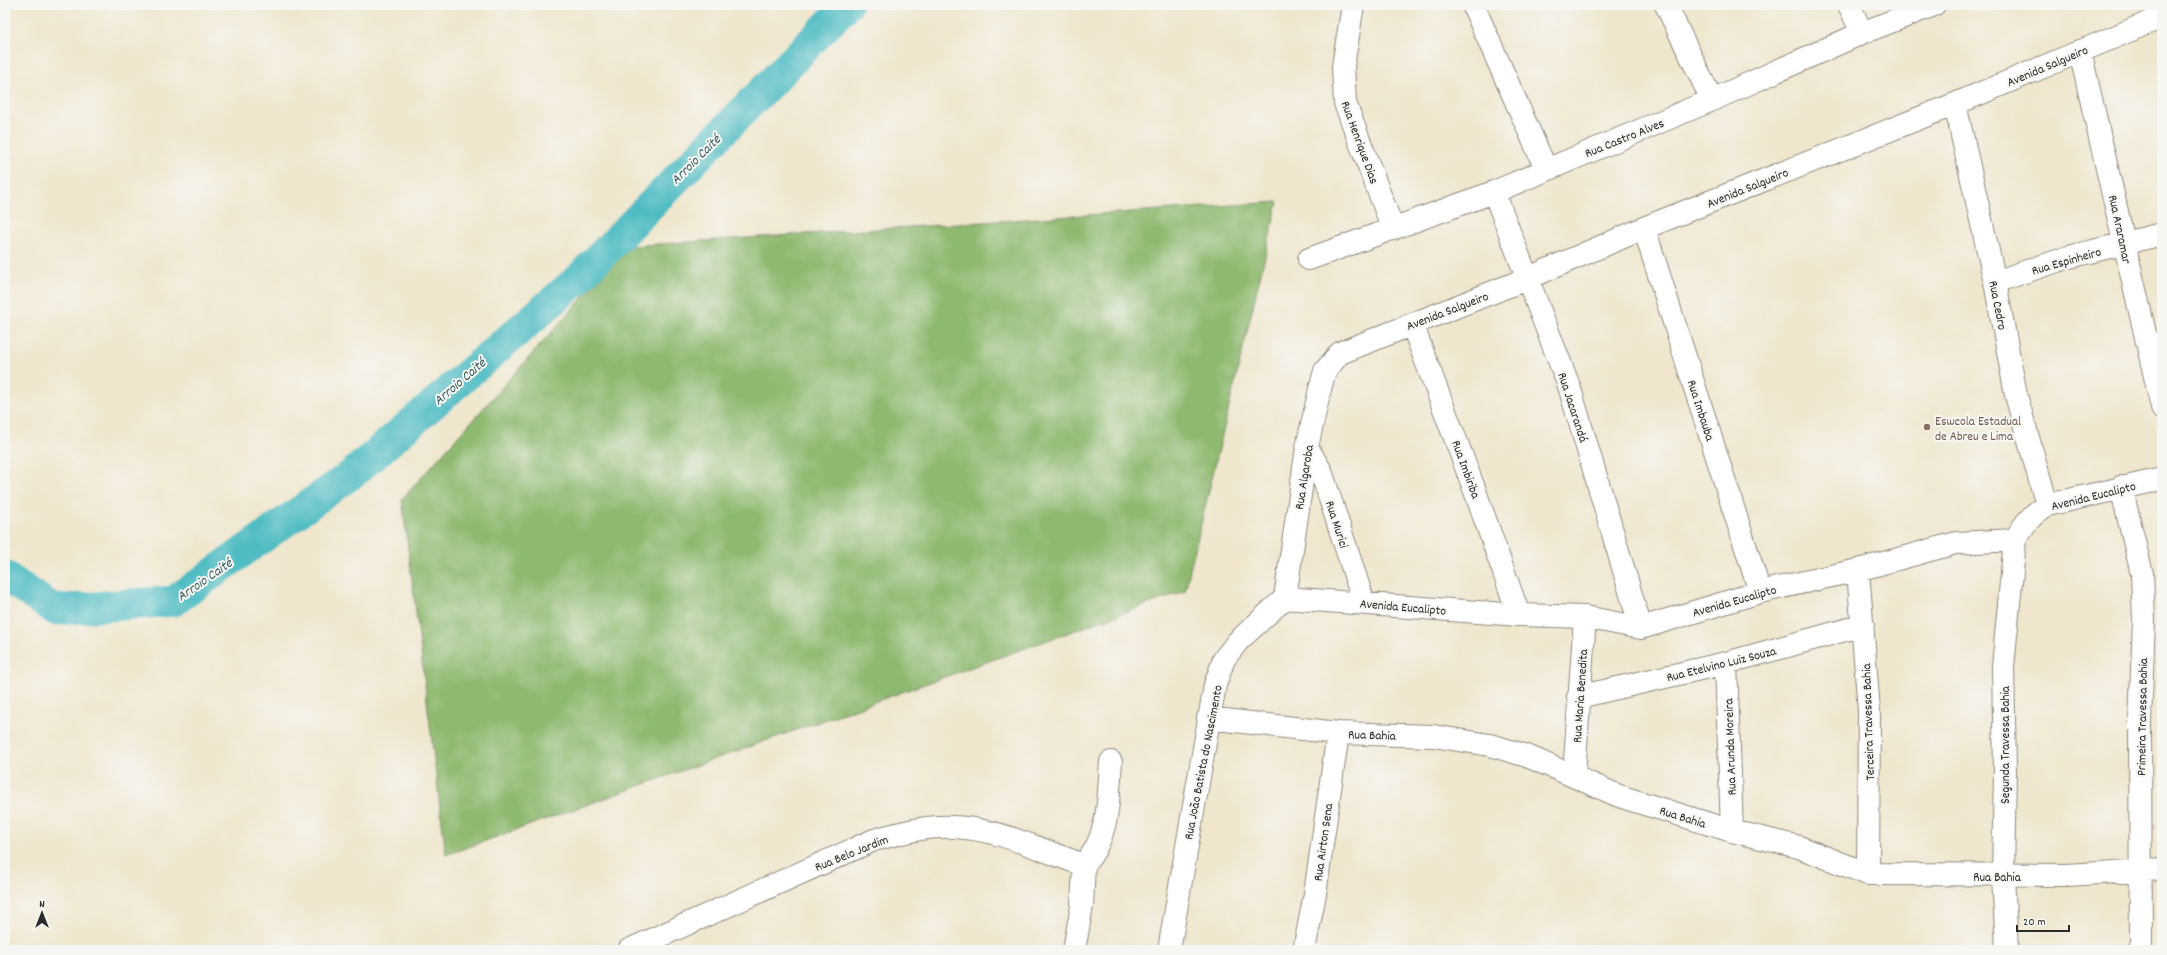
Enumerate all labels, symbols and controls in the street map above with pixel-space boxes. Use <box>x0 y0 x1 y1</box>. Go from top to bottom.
street label: Avenida Salgueiro <box>2004 42 2092 93</box>
street label: Rua Henrique Dias <box>1335 99 1383 187</box>
street label: Rua Castro Alves <box>1582 115 1668 164</box>
water label: Arroio Caité <box>667 130 727 190</box>
street label: Avenida Salgueiro <box>1704 164 1792 214</box>
street label: Rua Araramar <box>2102 193 2135 266</box>
street label: Rua Espinheiro <box>2030 243 2104 281</box>
street label: Rua Cedro <box>1982 279 2011 332</box>
street label: Avenida Salgueiro <box>1404 288 1492 337</box>
water label: Arroio Caité <box>430 353 492 411</box>
street label: Rua Jacarandá <box>1551 370 1592 446</box>
street label: Rua Imbauba <box>1681 378 1719 445</box>
place label: Eswcola Estadual de Abreu e Lima <box>1935 413 2021 447</box>
marker: Eswcola Estadual de Abreu e Lima <box>1922 422 1932 432</box>
street label: Rua Imbiriba <box>1445 438 1484 503</box>
street label: Rua Algaroba <box>1291 443 1320 511</box>
street label: Avenida Eucalipto <box>2049 478 2138 517</box>
street label: Rua Murici <box>1319 499 1352 552</box>
water label: Arroio Caité <box>173 553 238 607</box>
street label: Avenida Eucalipto <box>1690 581 1779 623</box>
street label: Avenida Eucalipto <box>1359 595 1447 622</box>
street label: Rua Etelvino Luiz Souza <box>1665 642 1779 688</box>
street label: Rua Maria Benedita <box>1569 648 1594 744</box>
street label: Primeira Travessa Bahia <box>2133 657 2154 776</box>
street label: Terceira Travessa Bahia <box>1858 662 1881 781</box>
street label: Rua João Batista do Nascimento <box>1180 683 1229 841</box>
street label: Segunda Travessa Bahia <box>1997 685 2016 804</box>
street label: Rua Arunda Moreira <box>1720 697 1743 796</box>
street label: Rua Bahia <box>1348 726 1397 747</box>
street label: Rua Airton Sena <box>1310 801 1339 883</box>
street label: Rua Bahia <box>1657 802 1709 835</box>
street label: Rua Belo Jardim <box>812 831 892 878</box>
street label: Rua Bahia <box>1973 869 2022 888</box>
north arrow <box>22 893 62 933</box>
text: N <box>39 897 45 913</box>
scale bar <box>2017 907 2069 933</box>
text: 20 m <box>2023 914 2046 931</box>

